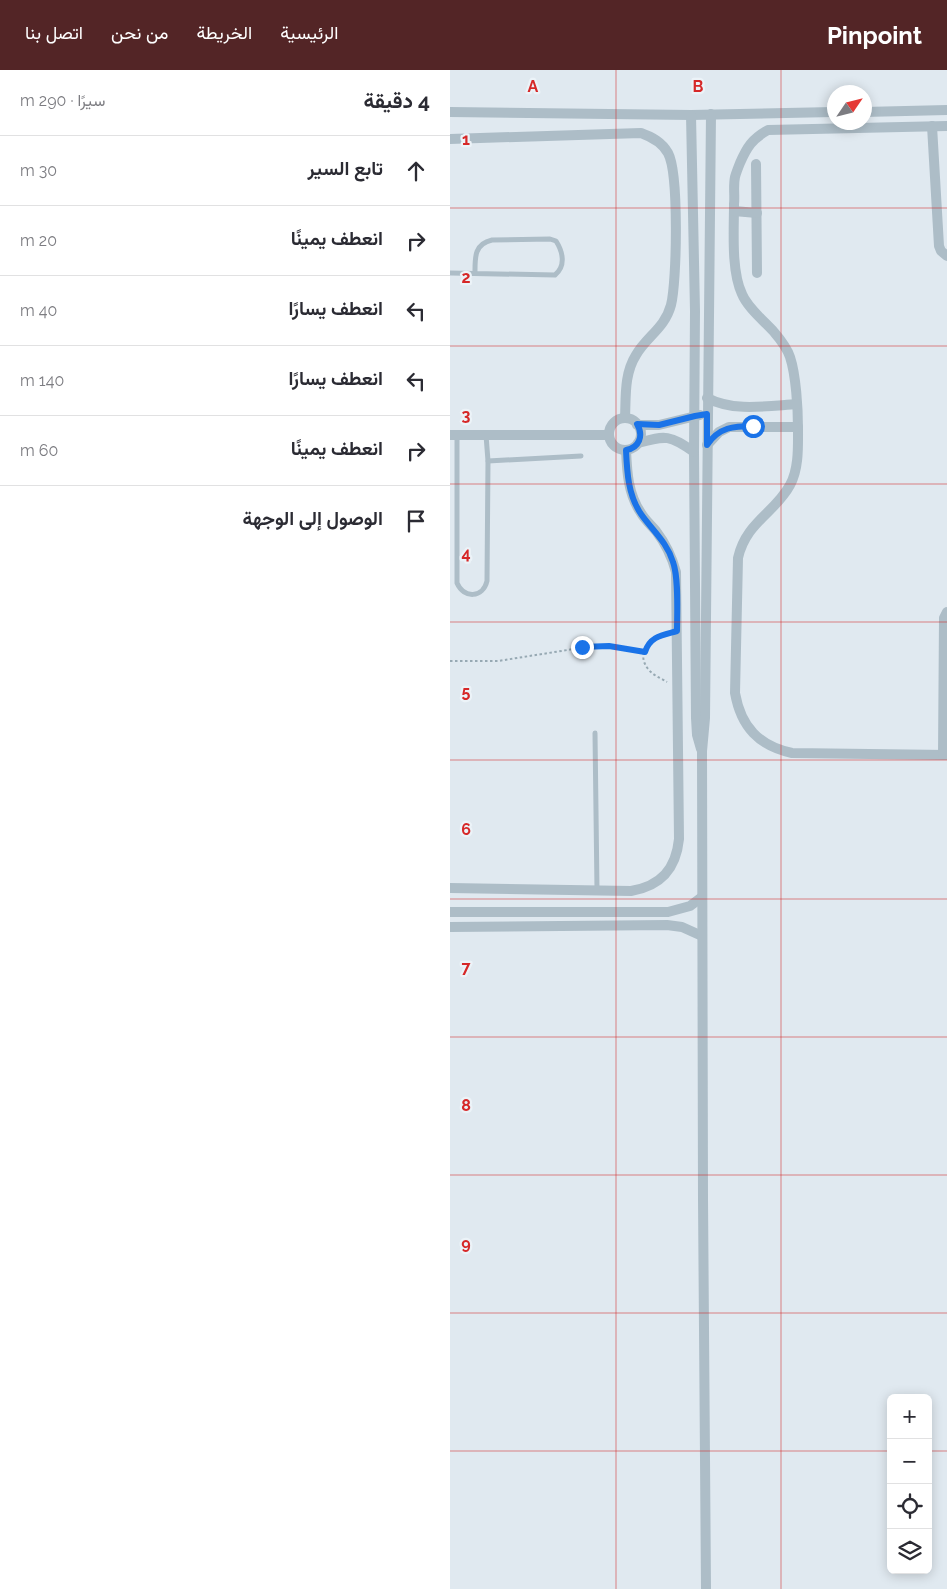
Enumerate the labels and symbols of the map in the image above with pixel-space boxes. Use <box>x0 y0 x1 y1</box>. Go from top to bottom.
text: A <box>528 77 539 96</box>
text: B <box>693 77 704 96</box>
north arrow <box>827 85 872 130</box>
text: 1 <box>462 130 470 149</box>
text: 2 <box>461 268 471 287</box>
text: 3 <box>462 406 471 425</box>
route start <box>742 415 765 438</box>
text: 4 <box>461 544 471 563</box>
route end <box>571 636 594 659</box>
text: 5 <box>462 682 471 701</box>
text: 6 <box>461 820 471 839</box>
text: 7 <box>462 958 471 977</box>
text: 8 <box>461 1096 471 1115</box>
text: 9 <box>461 1234 471 1253</box>

